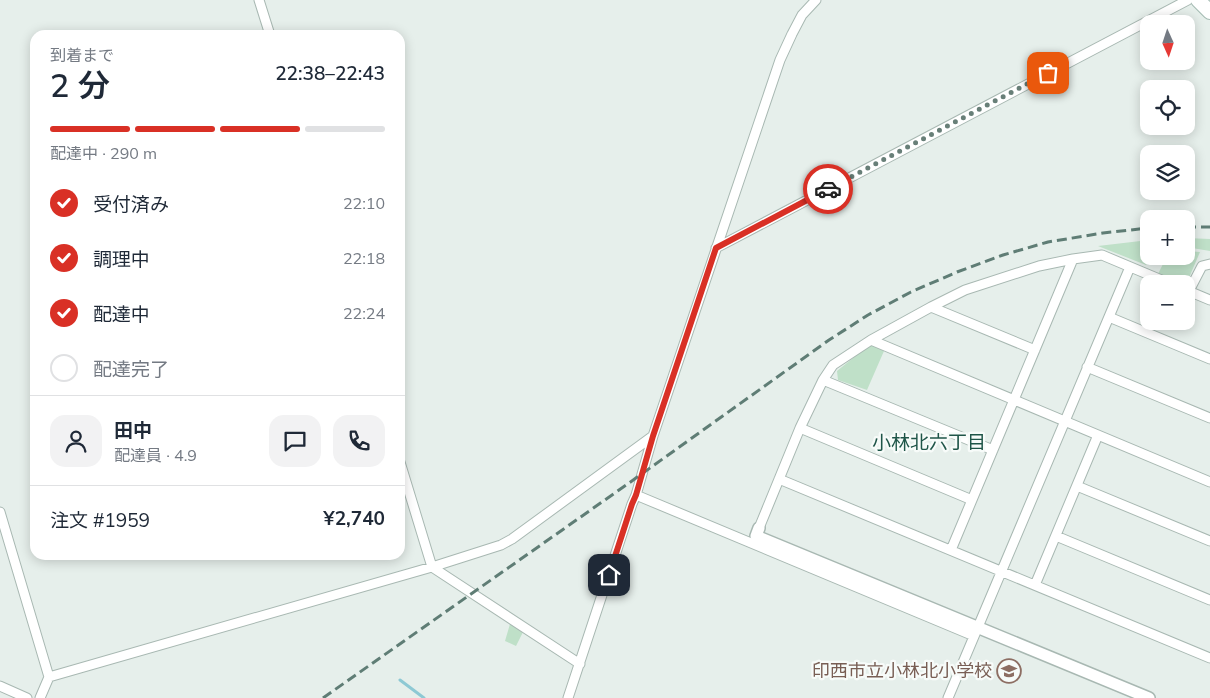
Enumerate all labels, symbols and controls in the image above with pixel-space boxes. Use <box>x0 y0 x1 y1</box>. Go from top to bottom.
north arrow <box>1140 15 1195 70</box>
map controls <box>1140 15 1195 330</box>
text: 到着まで <box>50 45 114 65</box>
pin <box>1027 52 1069 94</box>
icon: bag <box>1034 59 1062 87</box>
text: 22:38–22:43 <box>275 61 385 85</box>
text: 2 分 <box>50 65 110 105</box>
button: locate <box>1140 80 1195 135</box>
text: 配達中 · 290 m <box>50 143 157 163</box>
button: layers <box>1140 145 1195 200</box>
courier <box>803 164 853 214</box>
icon: car <box>814 175 842 203</box>
icon: check <box>50 189 78 217</box>
text: 受付済み <box>93 192 169 216</box>
text: 22:10 <box>343 193 385 213</box>
button: + <box>1140 210 1195 265</box>
icon: check <box>50 244 78 272</box>
text: 調理中 <box>93 247 150 271</box>
text: 22:18 <box>343 248 385 268</box>
button: − <box>1140 275 1195 330</box>
icon: check <box>50 299 78 327</box>
text: 配達中 <box>93 302 150 326</box>
text: 22:24 <box>343 303 385 323</box>
text: 配達完了 <box>93 357 169 381</box>
button: person <box>50 415 102 467</box>
button: chat <box>269 415 321 467</box>
button: phone <box>333 415 385 467</box>
text: 田中 <box>114 418 152 442</box>
district label: 小林北六丁目 <box>872 430 986 454</box>
text: 配達員 · 4.9 <box>114 445 197 465</box>
text: ¥2,740 <box>323 506 385 530</box>
text: 注文 #1959 <box>50 508 150 532</box>
pin <box>588 554 630 596</box>
icon: home <box>595 561 623 589</box>
school or university icon: 印西市立小林北小学校 <box>996 658 1022 684</box>
place label: 印西市立小林北小学校 <box>812 659 992 682</box>

